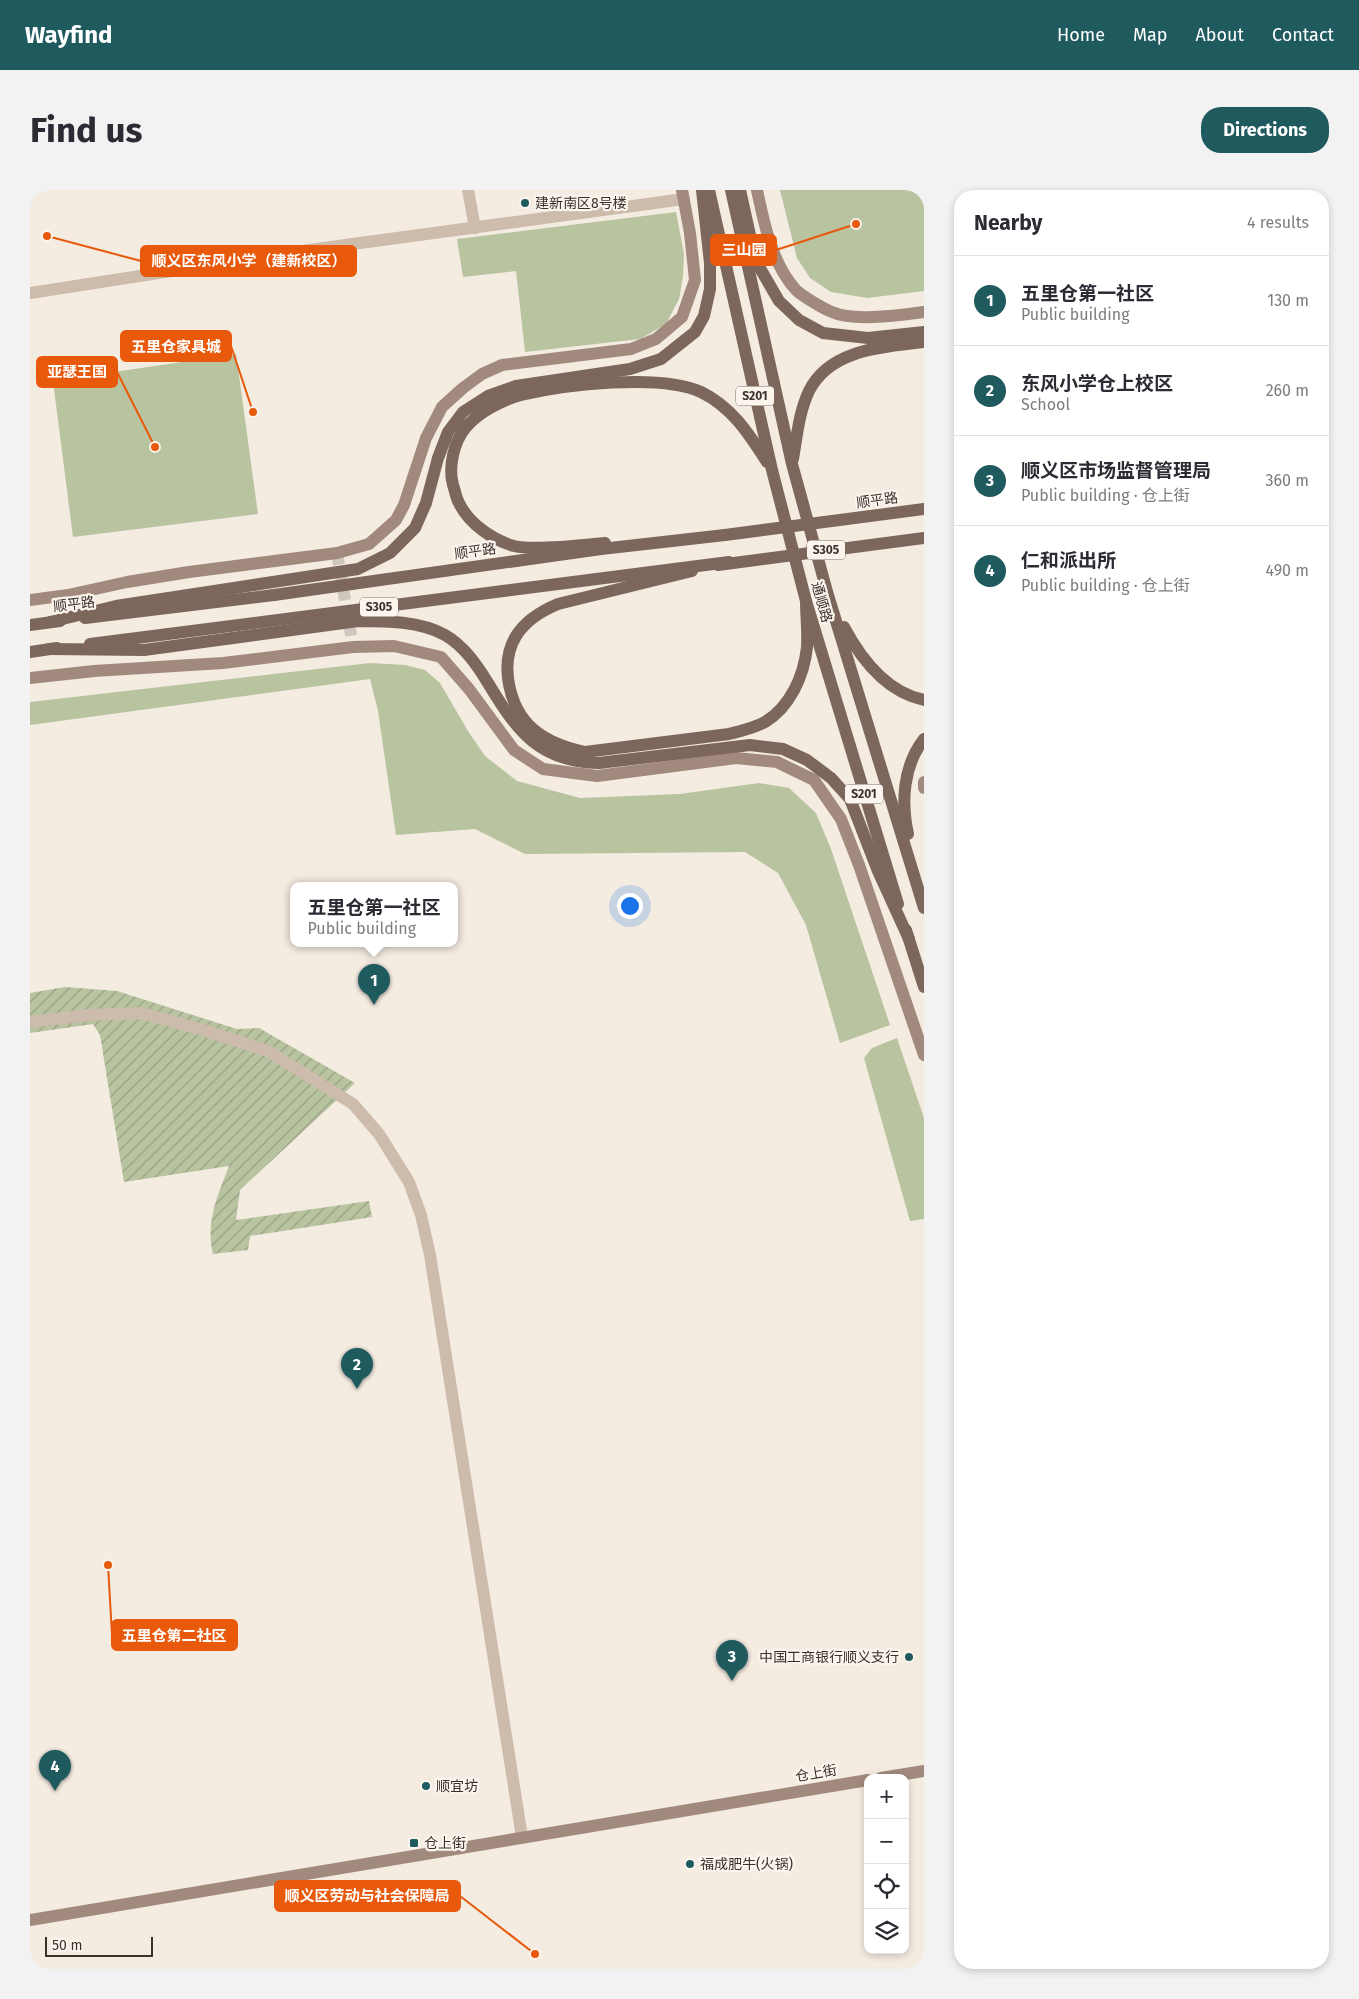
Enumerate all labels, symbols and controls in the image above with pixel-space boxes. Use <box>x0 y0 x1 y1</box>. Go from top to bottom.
text: Wayfind <box>25 21 112 49</box>
text: Home <box>1057 24 1105 46</box>
text: Map <box>1133 24 1167 46</box>
text: About <box>1195 24 1244 46</box>
text: Contact <box>1272 24 1334 46</box>
button: Directions <box>1201 107 1329 153</box>
text: Find us <box>30 109 142 151</box>
place label: 建新南区8号楼 <box>535 195 627 212</box>
marker: 建新南区8号楼 <box>519 197 531 209</box>
text: Nearby <box>974 210 1042 236</box>
text: 4 results <box>1247 213 1309 232</box>
callout: 三山园 <box>711 235 776 265</box>
text: 三山园 <box>721 241 767 259</box>
callout: 顺义区东风小学（建新校区） <box>141 246 356 276</box>
text: 顺义区东风小学（建新校区） <box>151 252 347 270</box>
text: 五里仓第一社区 <box>1021 282 1154 305</box>
text: 1 <box>986 291 994 310</box>
text: 130 m <box>1267 291 1309 310</box>
text: Public building <box>1021 305 1129 324</box>
callout: 五里仓家具城 <box>121 331 231 361</box>
text: 五里仓家具城 <box>131 338 221 356</box>
callout: 亚瑟王国 <box>37 357 117 387</box>
text: 亚瑟王国 <box>47 363 107 381</box>
text: 东风小学仓上校区 <box>1021 372 1173 395</box>
text: 2 <box>986 381 994 400</box>
text: 260 m <box>1266 381 1309 400</box>
road number: S201 <box>736 387 774 406</box>
text: School <box>1021 395 1070 414</box>
text: 顺义区市场监督管理局 <box>1021 459 1211 482</box>
text: 3 <box>986 471 994 490</box>
text: 360 m <box>1266 471 1309 490</box>
text: Public building · 仓上街 <box>1021 486 1190 505</box>
street label: 顺平路 <box>855 489 899 512</box>
street label: 顺平路 <box>453 540 497 563</box>
road number: S305 <box>807 540 845 560</box>
text: 仁和派出所 <box>1021 549 1116 572</box>
text: 4 <box>985 561 995 580</box>
text: 490 m <box>1266 561 1309 580</box>
text: Public building · 仓上街 <box>1021 576 1190 595</box>
street label: 通顺路 <box>808 580 835 625</box>
street label: 顺平路 <box>52 594 96 615</box>
road number: S305 <box>360 598 398 617</box>
road number: S201 <box>845 784 883 804</box>
popup <box>290 882 458 947</box>
your location <box>617 893 643 919</box>
text: 五里仓第一社区 <box>307 896 441 919</box>
text: Public building <box>307 919 416 938</box>
pin: 1 <box>358 964 390 1005</box>
pin: 2 <box>341 1348 373 1389</box>
callout: 五里仓第二社区 <box>112 1620 237 1650</box>
text: 五里仓第二社区 <box>121 1627 227 1645</box>
pin: 3 <box>716 1640 748 1681</box>
place label: 中国工商银行顺义支行 <box>759 1649 899 1666</box>
marker: 中国工商银行顺义支行 <box>903 1651 915 1663</box>
pin: 4 <box>39 1750 71 1791</box>
street label: 仓上街 <box>794 1761 838 1786</box>
map controls <box>864 1774 909 1954</box>
button: + <box>864 1774 909 1819</box>
place label: 顺宜坊 <box>436 1778 478 1795</box>
marker: 顺宜坊 <box>420 1780 432 1792</box>
button: − <box>864 1819 909 1864</box>
place label: 仓上街 <box>424 1835 466 1852</box>
marker: 仓上街 <box>408 1837 420 1849</box>
place label: 福成肥牛(火锅) <box>700 1856 793 1873</box>
marker: 福成肥牛(火锅) <box>684 1858 696 1870</box>
button: locate <box>864 1864 909 1909</box>
callout: 顺义区劳动与社会保障局 <box>275 1881 460 1911</box>
text: 顺义区劳动与社会保障局 <box>284 1887 450 1905</box>
button: layers <box>864 1909 909 1954</box>
scale bar <box>45 1934 152 1957</box>
text: 50 m <box>52 1937 83 1954</box>

